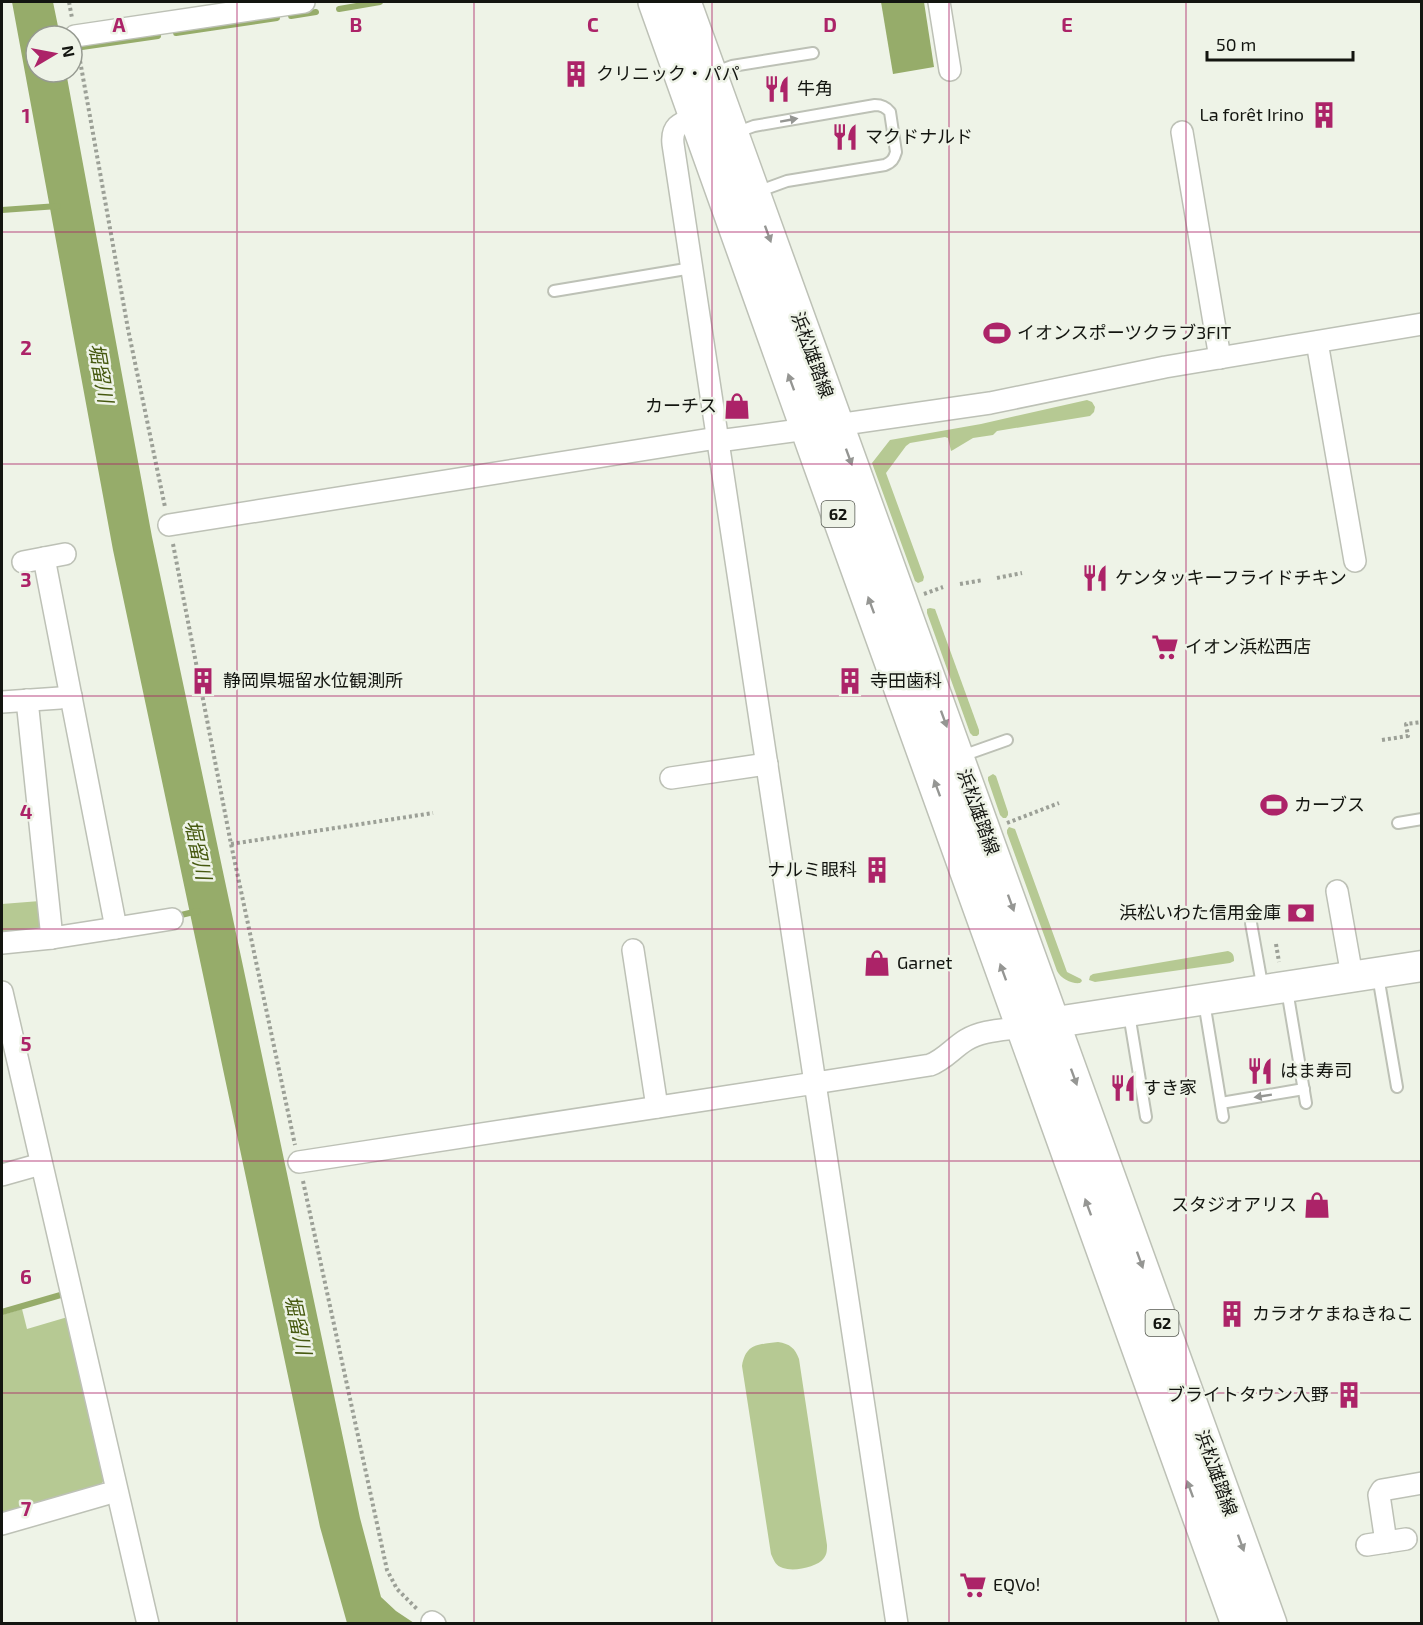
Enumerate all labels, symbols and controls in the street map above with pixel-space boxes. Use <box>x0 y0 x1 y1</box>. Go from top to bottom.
text: A <box>112 12 126 36</box>
text: B <box>350 12 362 36</box>
text: C <box>587 12 599 36</box>
text: D <box>823 12 837 36</box>
text: E <box>1061 12 1073 36</box>
north arrow <box>24 24 84 84</box>
scale bar <box>1207 24 1352 62</box>
text: 50 m <box>1216 33 1256 55</box>
text: N <box>59 44 80 59</box>
building icon: クリニック・パパ <box>561 59 591 89</box>
place label: クリニック・パパ <box>596 62 740 84</box>
restaurant icon: 牛角 <box>762 74 792 104</box>
place label: 牛角 <box>797 77 833 99</box>
building icon: La forêt Irino <box>1309 100 1339 130</box>
text: 1 <box>22 103 30 127</box>
place label: La forêt Irino <box>1200 103 1304 125</box>
one-way arrow <box>779 115 798 124</box>
restaurant icon: マクドナルド <box>830 122 860 152</box>
place label: マクドナルド <box>865 125 973 147</box>
one-way arrow <box>764 225 774 243</box>
street label: 浜松雄踏線 <box>787 309 839 401</box>
sports icon: イオンスポーツクラブ3FIT <box>982 318 1012 348</box>
place label: イオンスポーツクラブ3FIT <box>1017 321 1232 343</box>
text: 2 <box>20 335 32 359</box>
water label: 堀留川 <box>85 341 119 406</box>
one-way arrow <box>785 373 795 391</box>
shop icon: カーチス <box>722 391 752 421</box>
place label: カーチス <box>645 394 717 416</box>
one-way arrow <box>845 448 855 466</box>
road number: 62 <box>822 501 854 527</box>
restaurant icon: ケンタッキーフライドチキン <box>1080 563 1110 593</box>
place label: ケンタッキーフライドチキン <box>1115 566 1347 588</box>
text: 3 <box>20 567 32 591</box>
one-way arrow <box>865 596 875 614</box>
supermarket icon: イオン浜松西店 <box>1150 632 1180 662</box>
place label: イオン浜松西店 <box>1185 635 1311 657</box>
building icon: 静岡県堀留水位観測所 <box>188 666 218 696</box>
building icon: 寺田歯科 <box>835 666 865 696</box>
place label: 静岡県堀留水位観測所 <box>223 669 403 691</box>
place label: 寺田歯科 <box>870 669 942 691</box>
one-way arrow <box>940 710 949 728</box>
street label: 浜松雄踏線 <box>953 766 1005 858</box>
one-way arrow <box>931 779 941 797</box>
sports icon: カーブス <box>1259 790 1289 820</box>
place label: カーブス <box>1294 793 1365 815</box>
text: 4 <box>20 799 33 823</box>
water label: 堀留川 <box>181 818 217 884</box>
building icon: ナルミ眼科 <box>862 855 892 885</box>
place label: ナルミ眼科 <box>767 858 857 880</box>
one-way arrow <box>1006 894 1016 912</box>
bank icon: 浜松いわた信用金庫 <box>1286 898 1316 928</box>
place label: 浜松いわた信用金庫 <box>1119 901 1281 923</box>
shop icon: Garnet <box>862 948 892 978</box>
place label: Garnet <box>897 951 953 973</box>
one-way arrow <box>997 962 1007 980</box>
text: 5 <box>20 1031 32 1055</box>
restaurant icon: はま寿司 <box>1245 1056 1275 1086</box>
place label: はま寿司 <box>1280 1059 1352 1081</box>
one-way arrow <box>1069 1068 1079 1086</box>
restaurant icon: すき家 <box>1108 1073 1138 1103</box>
place label: すき家 <box>1143 1076 1197 1098</box>
one-way arrow <box>1253 1092 1272 1101</box>
shop icon: スタジオアリス <box>1302 1190 1332 1220</box>
place label: スタジオアリス <box>1171 1193 1297 1215</box>
one-way arrow <box>1082 1198 1092 1216</box>
one-way arrow <box>1135 1252 1145 1270</box>
text: 6 <box>20 1264 32 1288</box>
water label: 堀留川 <box>281 1293 317 1359</box>
building icon: カラオケまねきねこ <box>1217 1299 1247 1329</box>
place label: カラオケまねきねこ <box>1252 1302 1414 1324</box>
road number: 62 <box>1146 1310 1178 1336</box>
building icon: ブライトタウン入野 <box>1334 1380 1364 1410</box>
place label: ブライトタウン入野 <box>1167 1383 1329 1405</box>
street label: 浜松雄踏線 <box>1191 1427 1243 1519</box>
one-way arrow <box>1184 1480 1194 1498</box>
text: 7 <box>21 1496 32 1520</box>
one-way arrow <box>1237 1534 1247 1552</box>
supermarket icon: EQVo! <box>958 1570 988 1600</box>
place label: EQVo! <box>993 1573 1040 1595</box>

